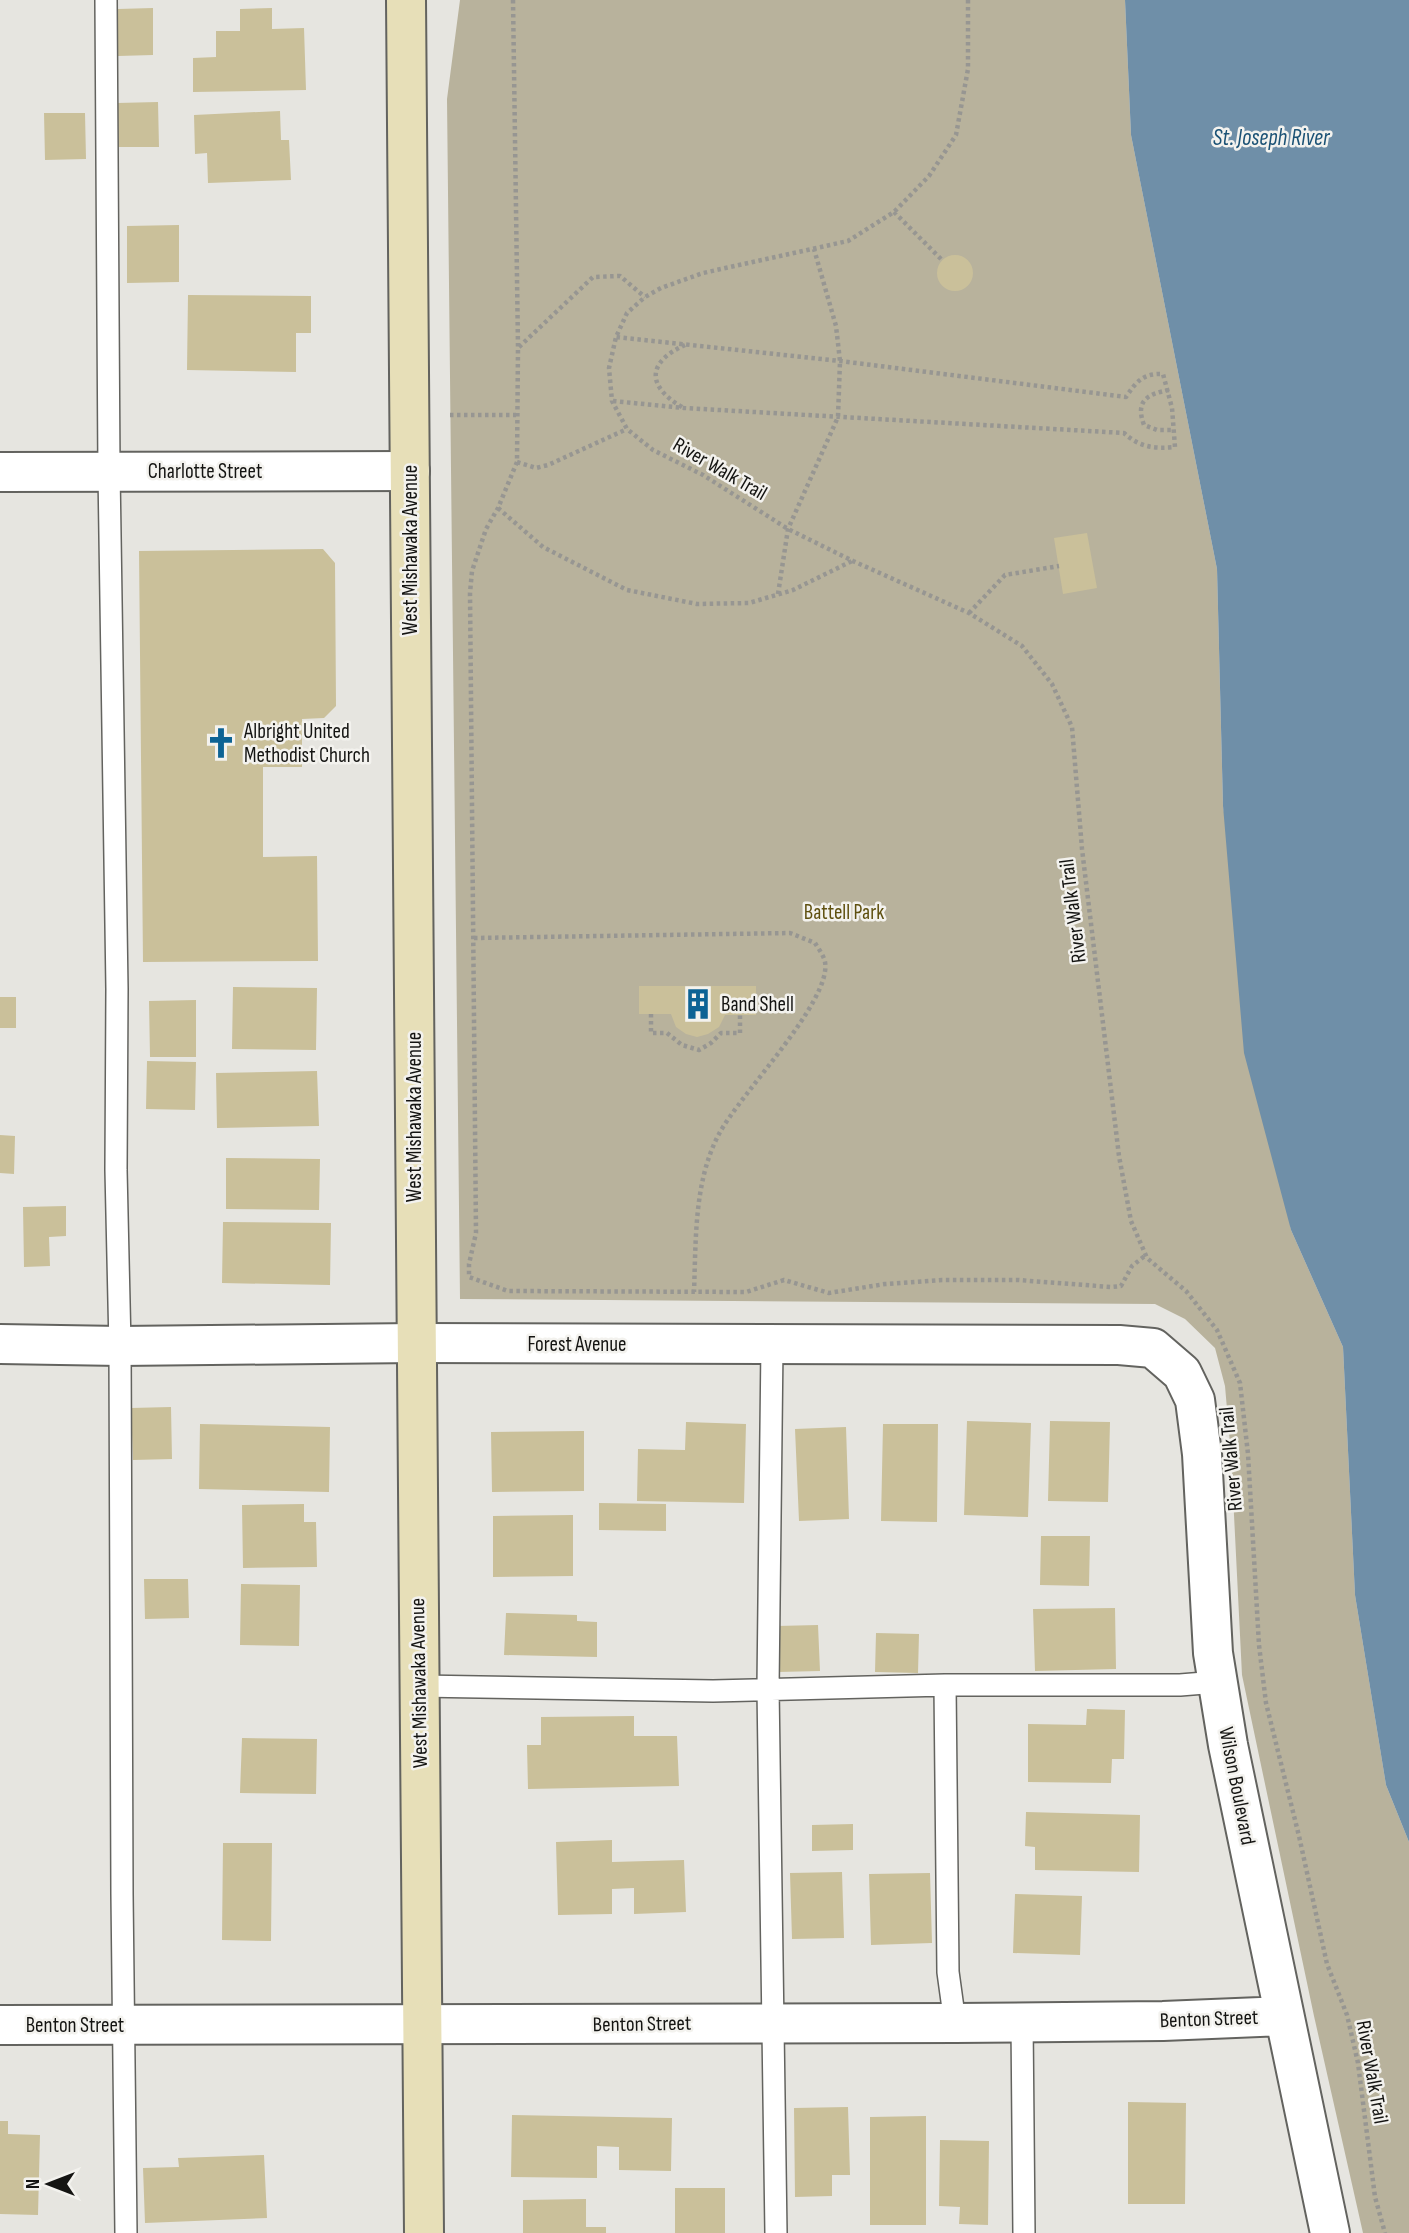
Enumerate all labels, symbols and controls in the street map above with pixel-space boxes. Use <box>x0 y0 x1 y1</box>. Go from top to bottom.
water label: St. Joseph River <box>1213 124 1331 152</box>
street label: River Walk Trail <box>669 432 771 506</box>
street label: Charlotte Street <box>148 459 262 484</box>
street label: West Mishawaka Avenue <box>398 465 423 635</box>
place label: Albright United Methodist Church <box>243 719 370 768</box>
church icon: Albright United Methodist Church <box>204 726 238 760</box>
street label: River Walk Trail <box>1054 858 1092 964</box>
park label: Battell Park <box>804 900 884 925</box>
building icon: Band Shell <box>681 987 715 1021</box>
place label: Band Shell <box>721 992 794 1017</box>
street label: West Mishawaka Avenue <box>402 1032 427 1202</box>
street label: Forest Avenue <box>527 1332 627 1357</box>
street label: River Walk Trail <box>1214 1406 1248 1512</box>
street label: West Mishawaka Avenue <box>405 1598 433 1768</box>
street label: Wilson Boulevard <box>1213 1725 1261 1847</box>
street label: Benton Street <box>1159 2005 1259 2033</box>
street label: Benton Street <box>593 2011 691 2037</box>
street label: Benton Street <box>26 2013 124 2038</box>
street label: River Walk Trail <box>1351 2018 1393 2126</box>
north arrow <box>14 2149 84 2219</box>
text: N <box>22 2179 45 2189</box>

